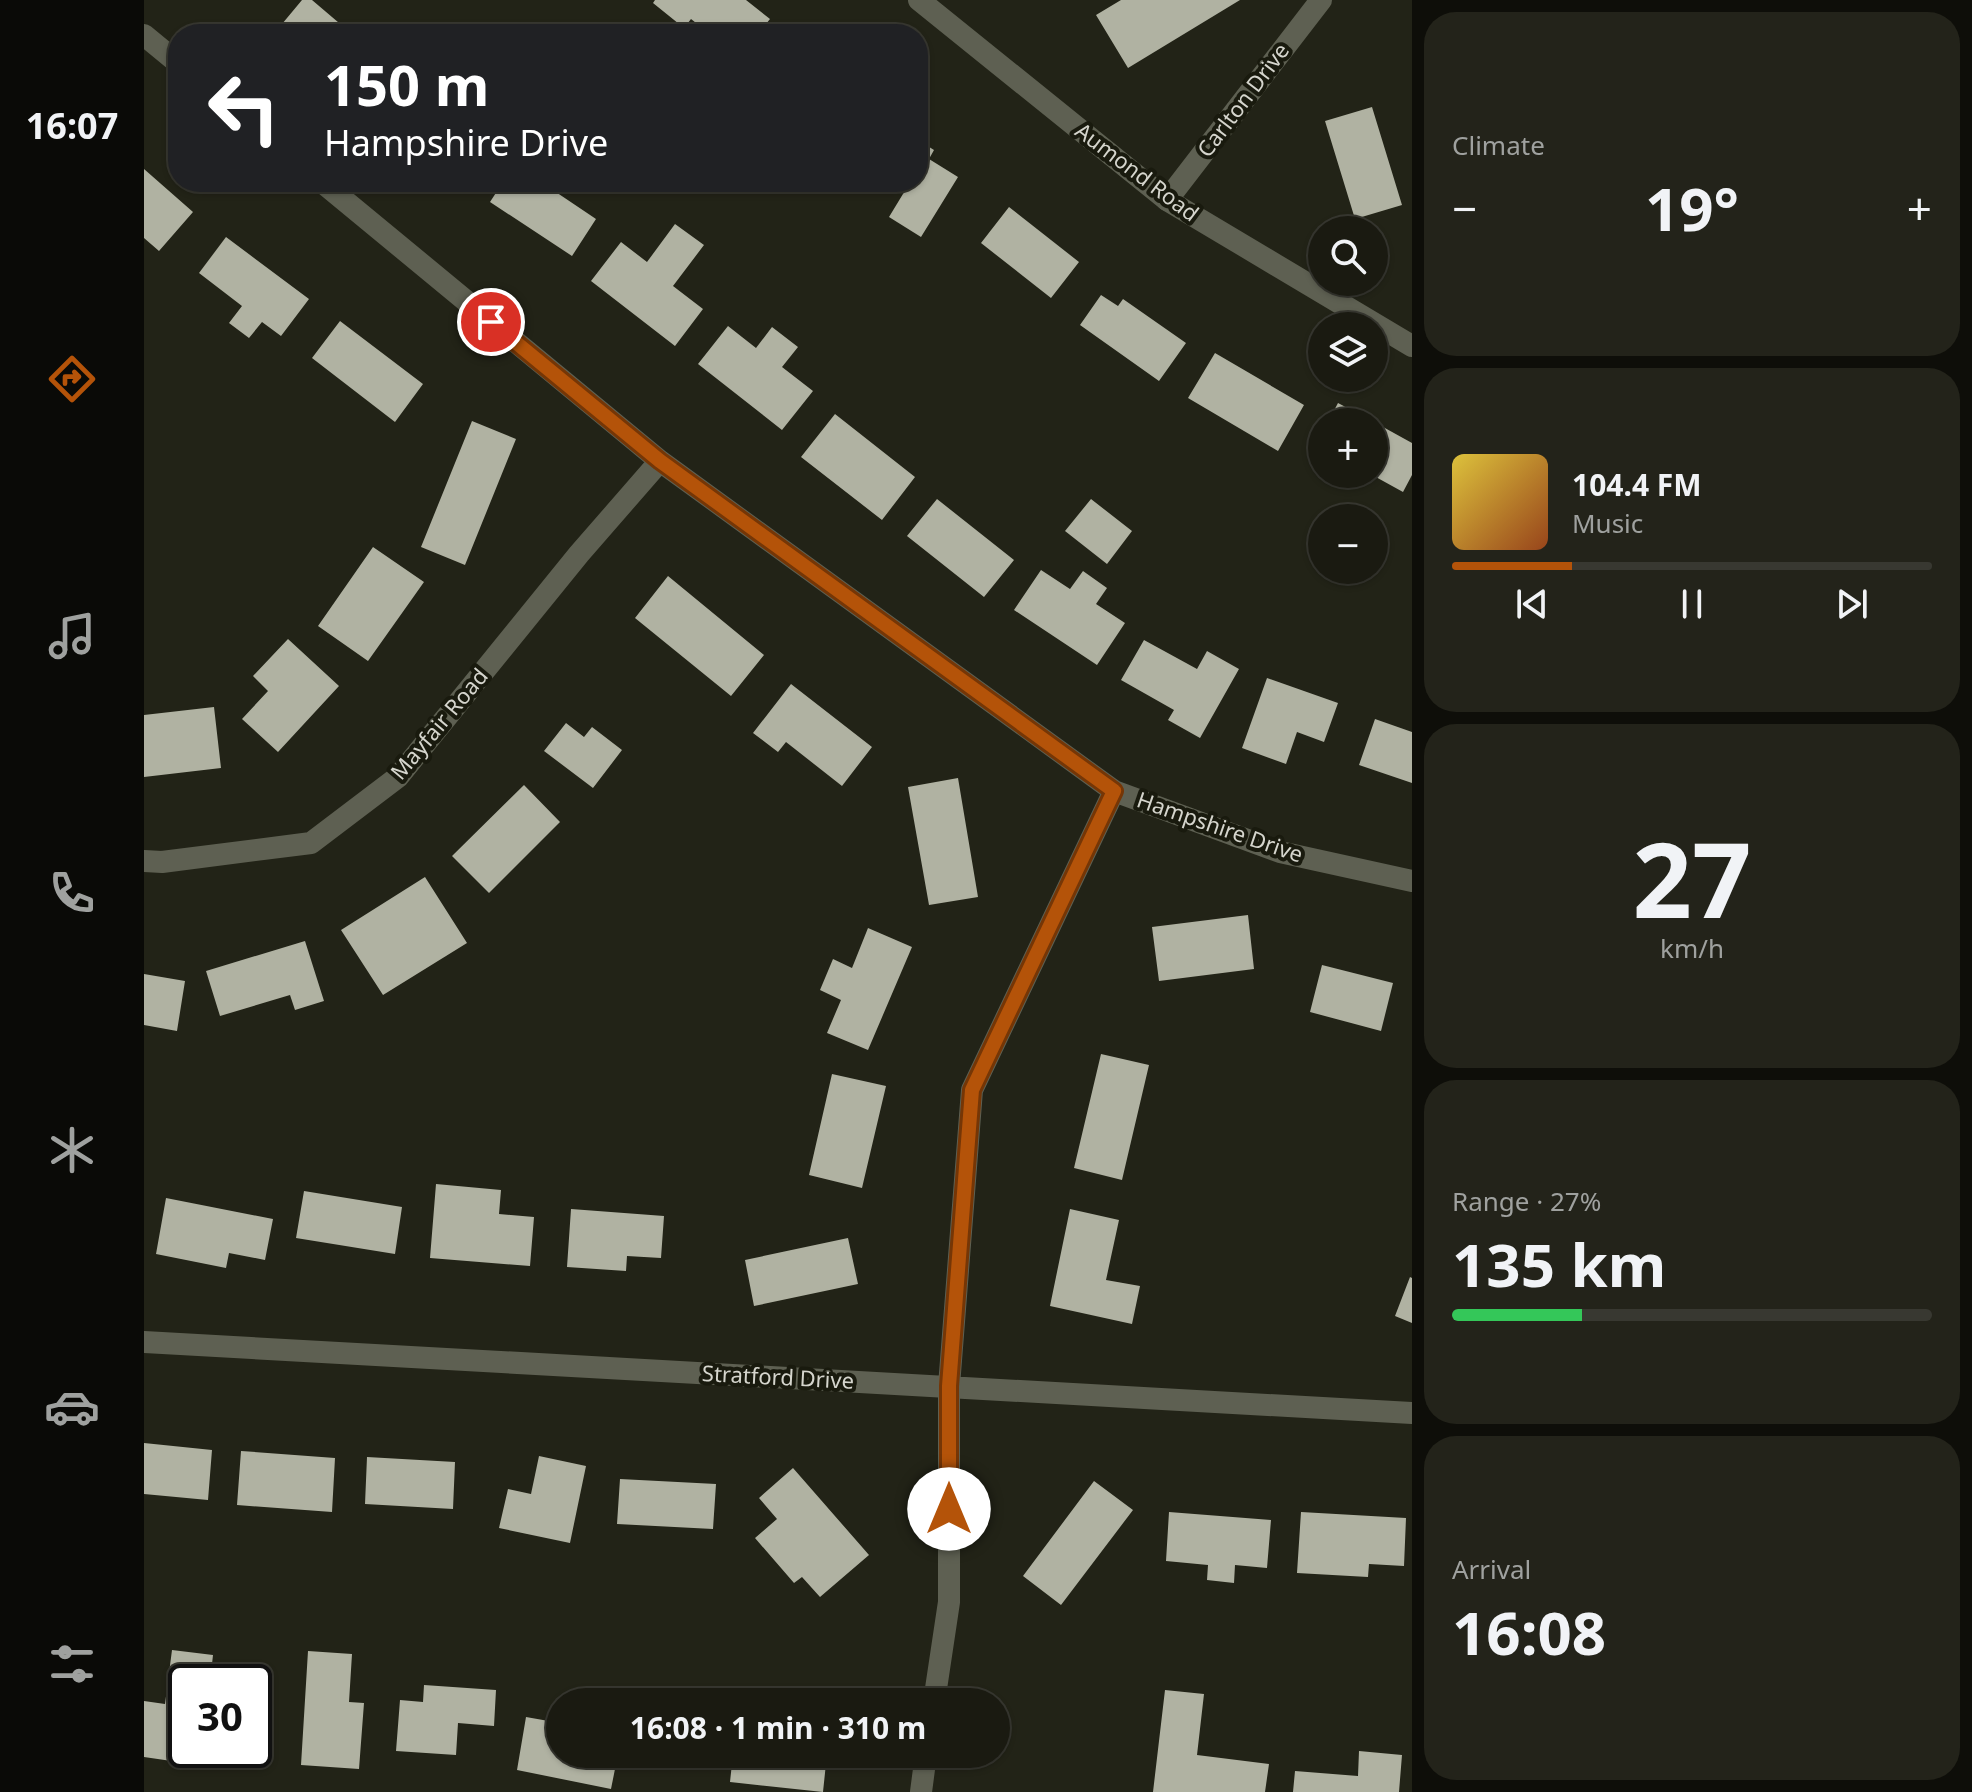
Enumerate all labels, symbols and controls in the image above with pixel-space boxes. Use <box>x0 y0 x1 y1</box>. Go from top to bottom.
street label: Carlton Drive <box>1189 36 1295 163</box>
text: 150 m <box>324 46 489 122</box>
icon: left <box>192 56 296 160</box>
text: 16:07 <box>26 101 118 150</box>
street label: Aumond Road <box>1070 115 1205 227</box>
text: Hampshire Drive <box>324 118 608 167</box>
text: Climate <box>1452 127 1545 163</box>
text: 19° <box>1645 167 1739 249</box>
text: − <box>1452 178 1477 238</box>
text: + <box>1907 178 1932 238</box>
map controls <box>1308 216 1388 584</box>
button: search <box>1308 216 1388 296</box>
pin <box>457 288 525 356</box>
icon: arrive <box>469 300 513 344</box>
button: layers <box>1308 312 1388 392</box>
icon: directions <box>44 351 100 407</box>
button: + <box>1308 408 1388 488</box>
text: 104.4 FM <box>1572 464 1702 505</box>
button: − <box>1308 504 1388 584</box>
text: Music <box>1572 505 1643 541</box>
icon: previous <box>1510 582 1554 626</box>
icon: pause <box>1670 582 1714 626</box>
icon: next <box>1830 582 1874 626</box>
icon: music <box>44 608 100 664</box>
street label: Mayfair Road <box>383 661 494 785</box>
street label: Hampshire Drive <box>1133 784 1307 869</box>
text: 27 <box>1633 807 1751 948</box>
icon: phone <box>44 865 100 921</box>
text: km/h <box>1660 930 1724 966</box>
icon: climate <box>44 1122 100 1178</box>
text: Range · 27% <box>1452 1183 1601 1219</box>
text: 135 km <box>1452 1223 1666 1305</box>
street label: Stratford Drive <box>701 1357 855 1395</box>
icon: car <box>44 1379 100 1435</box>
position arrow <box>907 1467 991 1551</box>
text: Arrival <box>1452 1551 1531 1587</box>
text: 16:08 <box>1452 1591 1606 1673</box>
icon: filters <box>44 1636 100 1692</box>
speed limit sign: 30 <box>168 1664 272 1768</box>
text: 16:08 · 1 min · 310 m <box>630 1707 926 1748</box>

